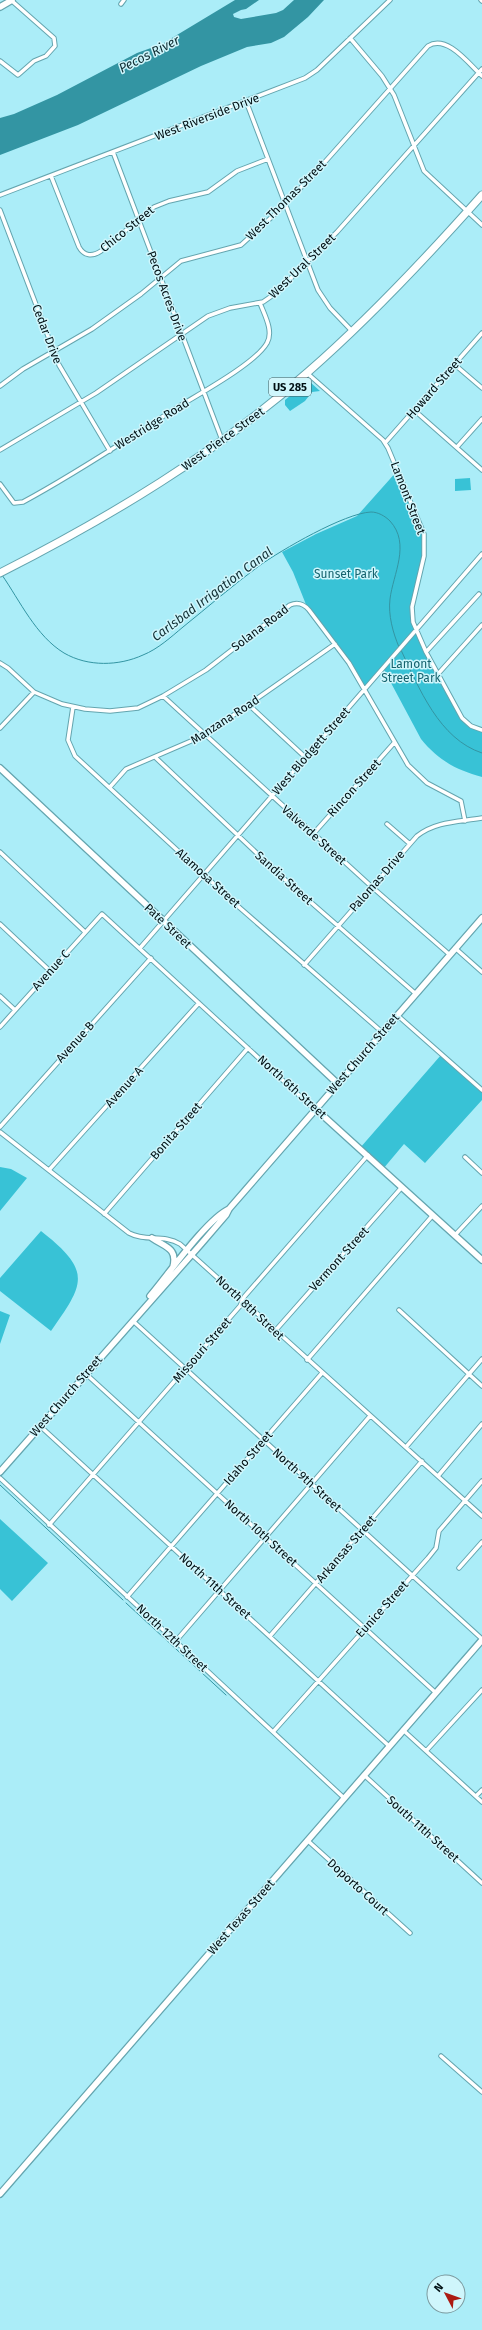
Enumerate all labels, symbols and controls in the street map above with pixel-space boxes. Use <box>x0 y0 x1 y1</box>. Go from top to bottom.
water label: Pecos River <box>116 32 183 76</box>
street label: West Riverside Drive <box>153 91 261 143</box>
street label: West Thomas Street <box>243 156 330 243</box>
street label: Chico Street <box>97 203 157 255</box>
street label: West Ural Street <box>266 230 339 301</box>
street label: Pecos Acres Drive <box>144 249 190 343</box>
street label: Cedar Drive <box>29 302 65 366</box>
street label: Howard Street <box>403 354 465 422</box>
road number: US 285 <box>269 378 311 396</box>
street label: Westridge Road <box>112 396 192 452</box>
street label: West Pierce Street <box>179 404 267 474</box>
street label: Lamont Street <box>388 460 429 537</box>
water label: Carlsbad Irrigation Canal <box>149 544 275 644</box>
park label: Sunset Park <box>314 567 379 581</box>
street label: Solana Road <box>229 602 291 654</box>
park label: Lamont Street Park <box>381 657 442 685</box>
street label: Manzana Road <box>188 693 262 747</box>
street label: West Blodgett Street <box>269 704 353 798</box>
street label: Rincon Street <box>324 756 384 820</box>
street label: Valverde Street <box>279 802 350 868</box>
street label: Alamosa Street <box>173 845 244 911</box>
street label: Palomas Drive <box>347 847 407 915</box>
street label: Sandia Street <box>252 848 316 908</box>
street label: Pate Street <box>142 901 195 952</box>
street label: Avenue C <box>29 947 73 993</box>
street label: West Church Street <box>324 1010 402 1097</box>
street label: Avenue B <box>53 1019 97 1065</box>
street label: North 6th Street <box>255 1052 330 1122</box>
street label: Avenue A <box>102 1064 146 1110</box>
street label: Bonita Street <box>147 1099 205 1162</box>
street label: Vermont Street <box>306 1223 372 1294</box>
street label: North 8th Street <box>213 1273 287 1344</box>
street label: Missouri Street <box>170 1314 234 1385</box>
street label: West Church Street <box>27 1352 105 1439</box>
street label: Idaho Street <box>221 1428 276 1488</box>
street label: North 9th Street <box>270 1445 345 1515</box>
street label: North 10th Street <box>222 1497 301 1570</box>
street label: Arkansas Street <box>313 1512 379 1585</box>
street label: North 11th Street <box>176 1550 254 1622</box>
street label: Eunice Street <box>353 1577 412 1640</box>
street label: North 12th Street <box>133 1601 211 1675</box>
street label: South 11th Street <box>384 1793 463 1866</box>
street label: Doporto Court <box>325 1856 392 1919</box>
street label: West Texas Street <box>205 1876 278 1957</box>
north arrow <box>426 2274 466 2314</box>
text: N <box>432 2281 446 2295</box>

